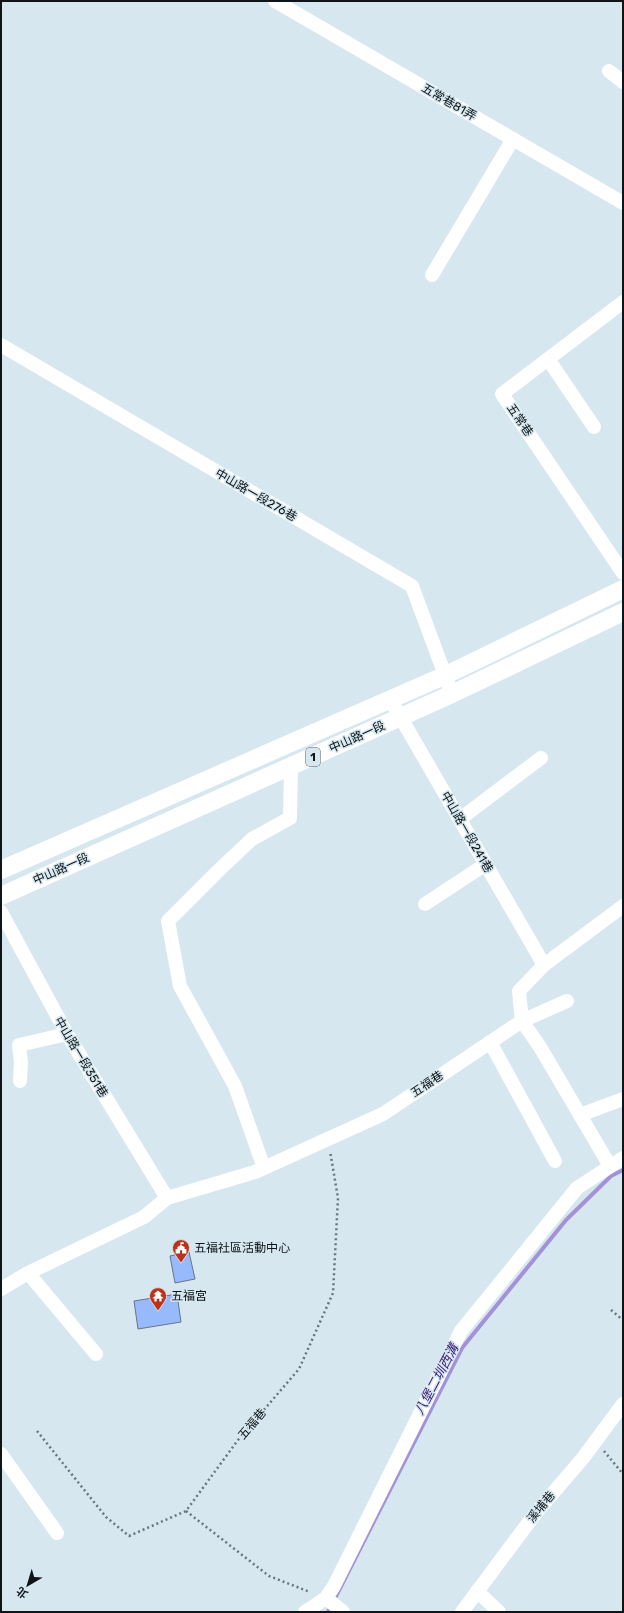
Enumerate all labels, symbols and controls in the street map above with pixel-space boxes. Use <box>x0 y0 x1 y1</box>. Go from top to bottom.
street label: 五常巷81弄 <box>419 81 479 123</box>
street label: 五常巷 <box>504 401 536 439</box>
street label: 中山路一段276巷 <box>213 466 299 524</box>
street label: 中山路一段 <box>327 718 387 756</box>
road number: 1 <box>306 748 320 766</box>
street label: 中山路一段241巷 <box>438 789 496 875</box>
street label: 中山路一段 <box>31 850 91 888</box>
street label: 中山路一段351巷 <box>51 1014 111 1100</box>
street label: 五福巷 <box>408 1068 446 1100</box>
public building icon: 五福社區活動中心 <box>171 1238 191 1263</box>
place label: 五福社區活動中心 <box>194 1241 290 1255</box>
temple icon: 五福宮 <box>148 1286 168 1311</box>
place label: 五福宮 <box>171 1289 207 1303</box>
water label: 八堡二圳西溝 <box>412 1340 462 1417</box>
street label: 五福巷 <box>235 1406 269 1442</box>
street label: 溪埔巷 <box>524 1489 558 1525</box>
north arrow <box>8 1565 48 1605</box>
text: 北 <box>14 1584 30 1601</box>

